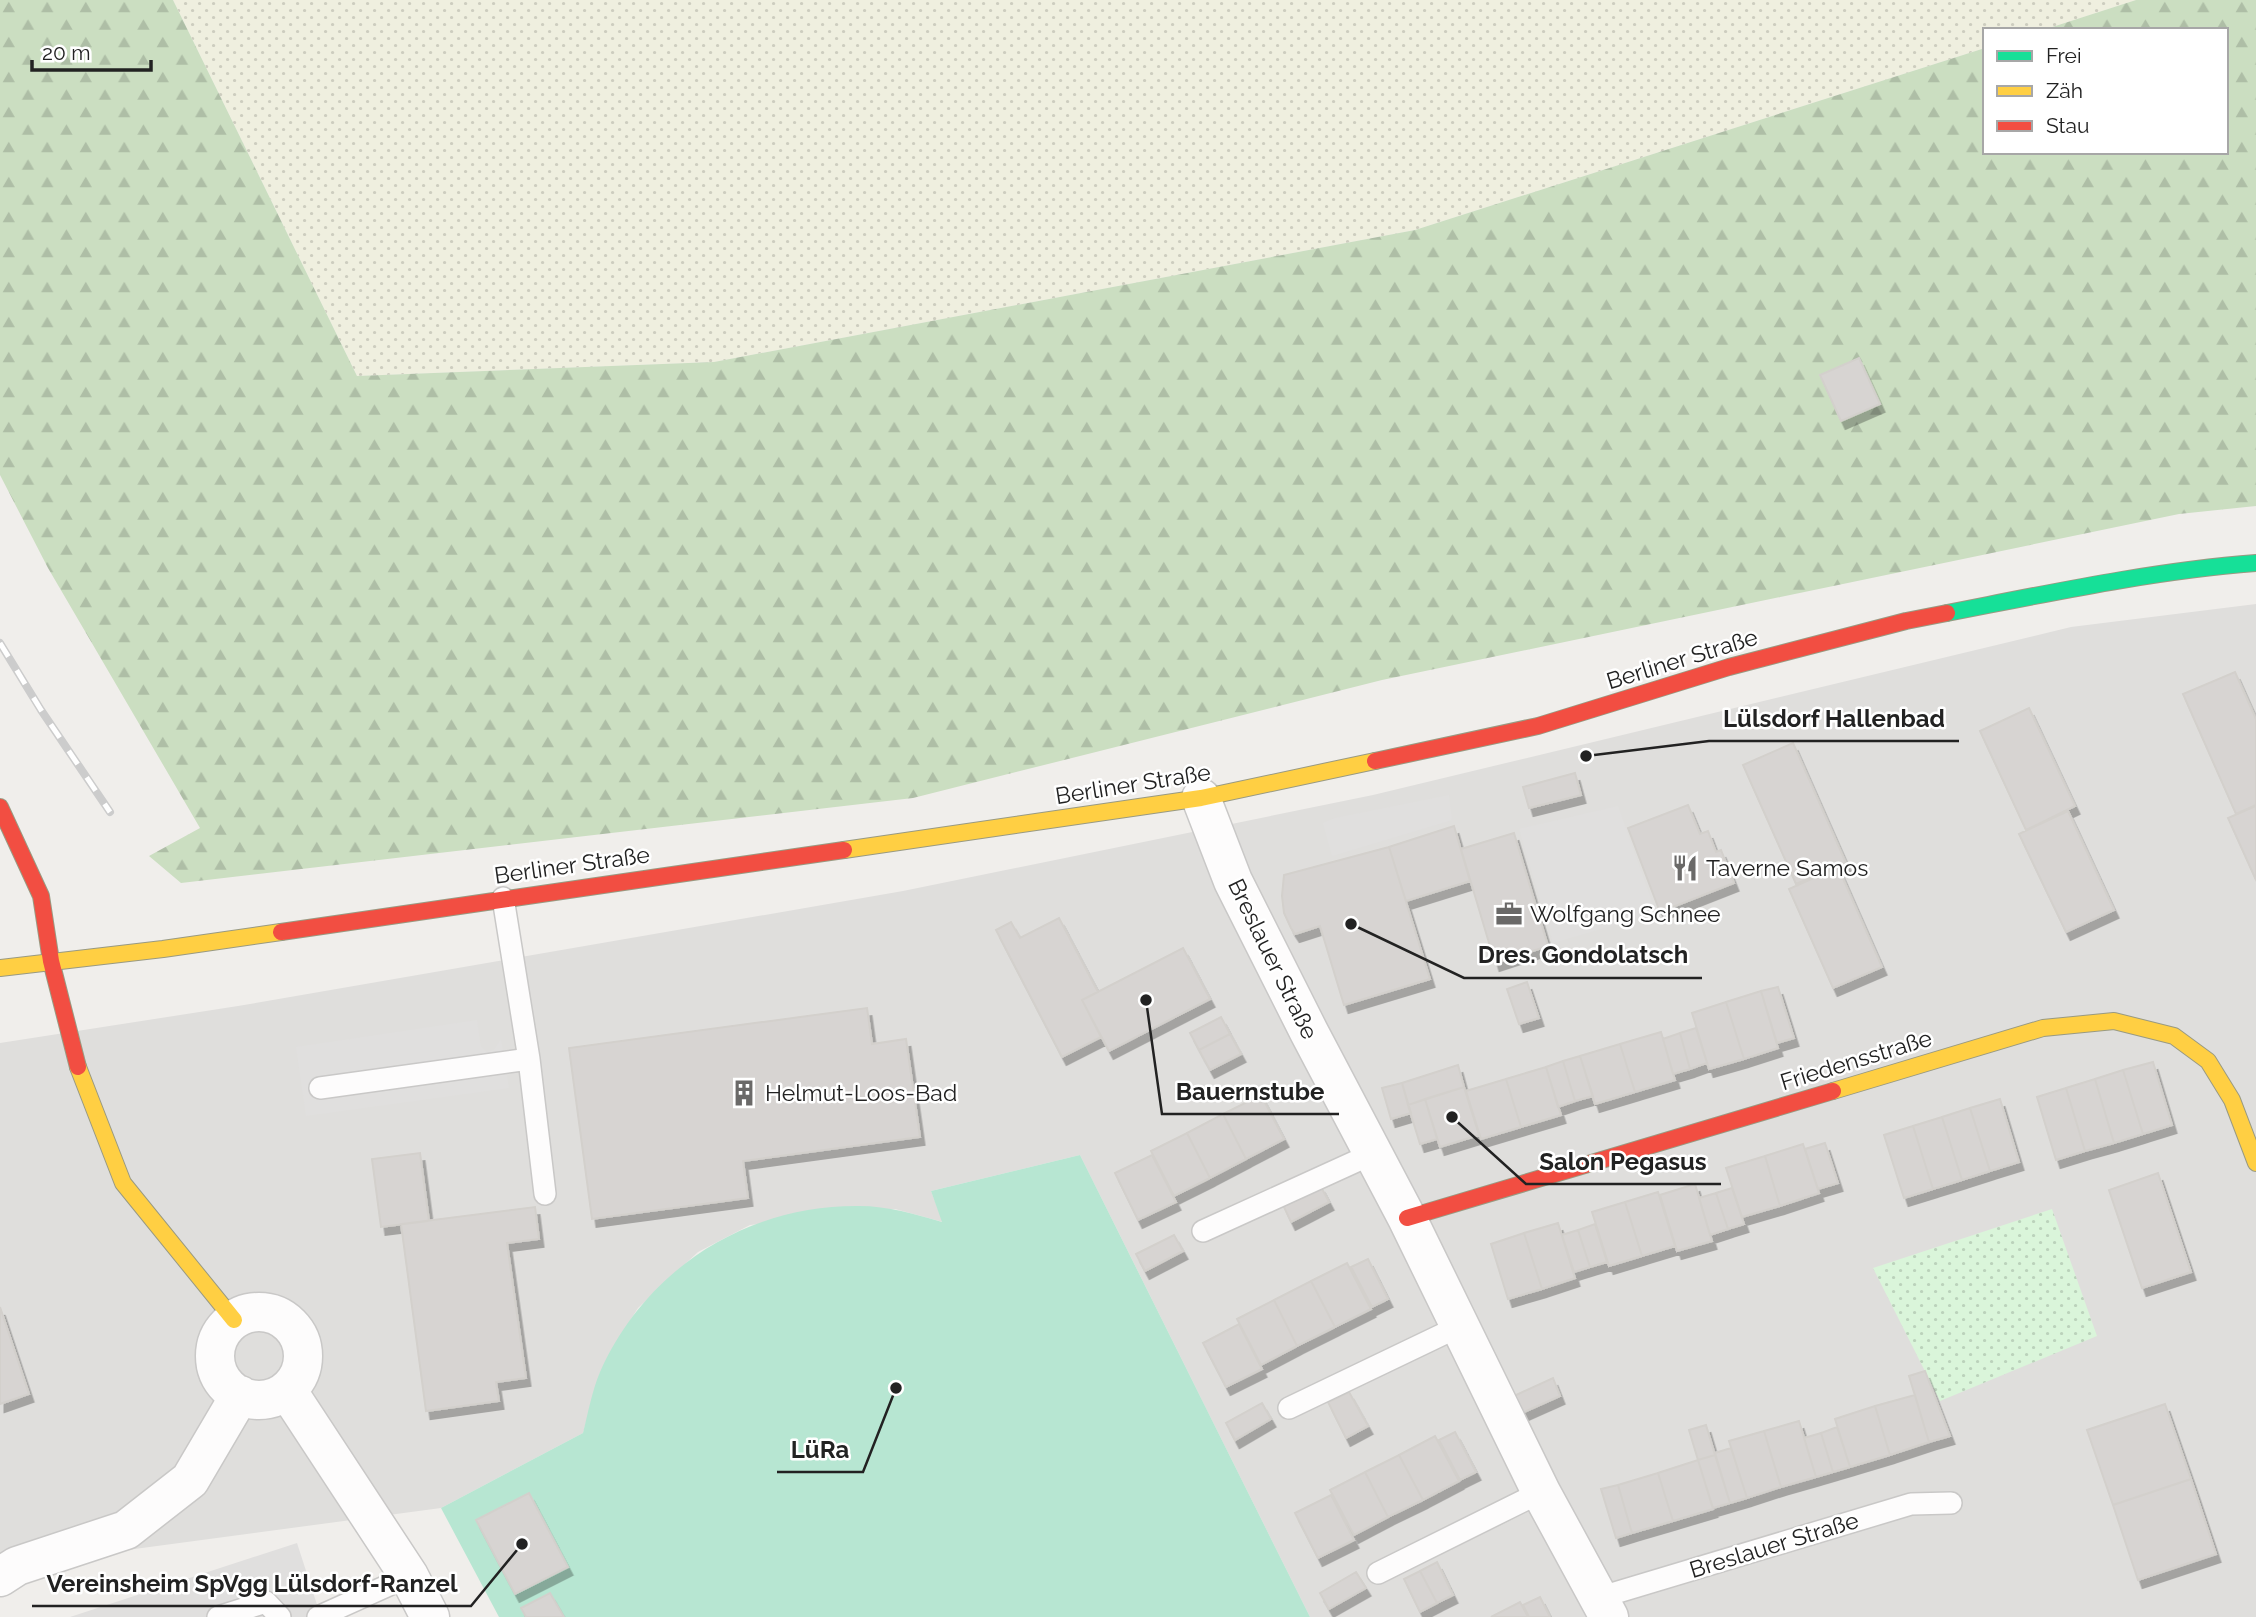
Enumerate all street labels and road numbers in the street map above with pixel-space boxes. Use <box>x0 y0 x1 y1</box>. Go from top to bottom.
street label: Berliner Straße <box>1603 623 1761 694</box>
street label: Berliner Straße <box>1053 758 1212 809</box>
street label: Berliner Straße <box>492 840 651 889</box>
street label: Breslauer Straße <box>1223 874 1324 1043</box>
street label: Friedensstraße <box>1777 1024 1935 1095</box>
street label: Breslauer Straße <box>1686 1506 1862 1583</box>

